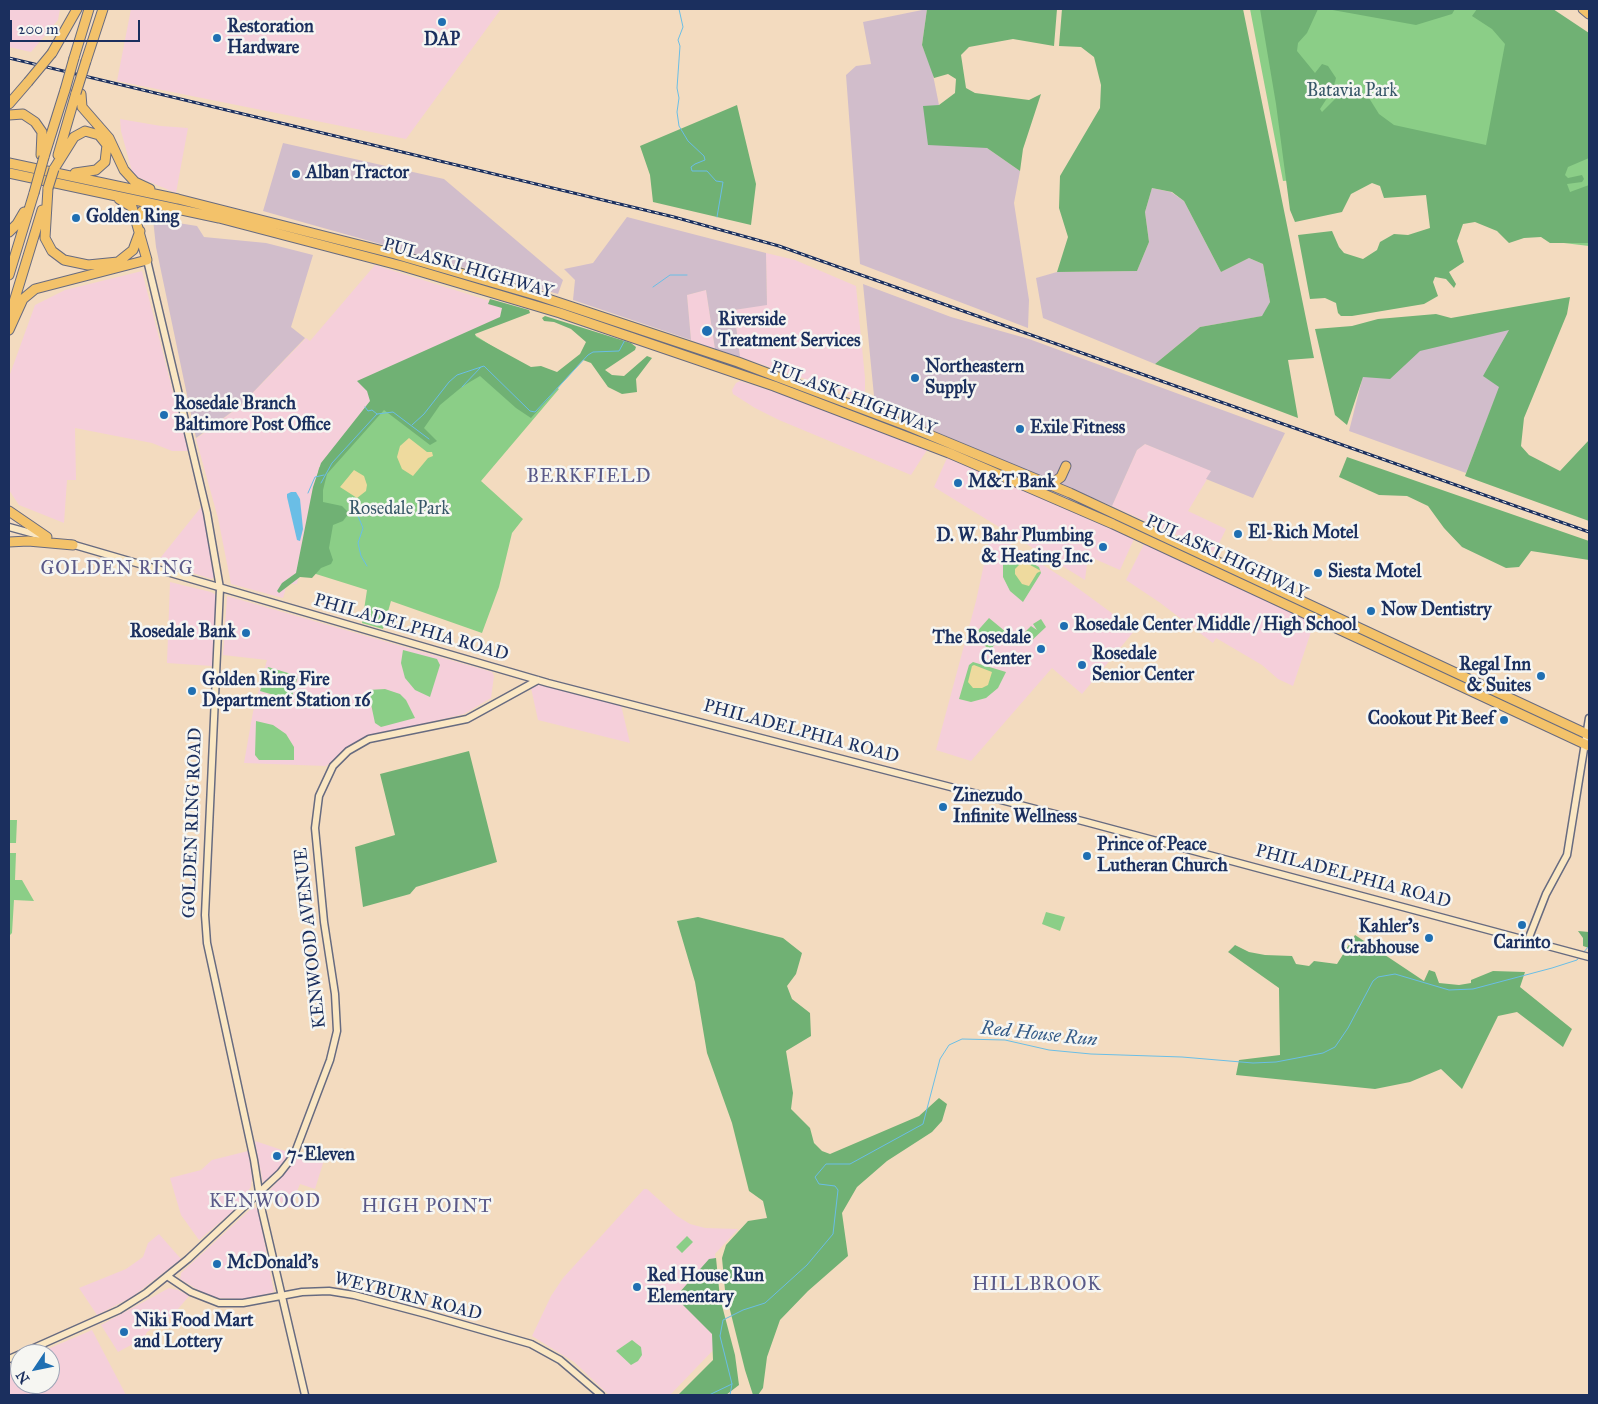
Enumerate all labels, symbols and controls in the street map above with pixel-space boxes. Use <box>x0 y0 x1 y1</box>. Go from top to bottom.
scale bar <box>12 10 142 42</box>
marker: DAP <box>436 16 448 28</box>
place label: Restoration Hardware <box>227 17 314 59</box>
text: 200 m <box>18 20 59 38</box>
place label: DAP <box>424 30 460 52</box>
marker: Restoration Hardware <box>211 32 223 44</box>
park label: Batavia Park <box>1307 81 1397 103</box>
place label: Alban Tractor <box>306 163 409 185</box>
marker: Alban Tractor <box>290 168 302 180</box>
place label: Golden Ring <box>86 207 179 229</box>
marker: Golden Ring <box>70 212 82 224</box>
street label: PULASKI HIGHWAY <box>380 234 556 304</box>
place label: Riverside Treatment Services <box>718 310 861 352</box>
marker: Riverside Treatment Services <box>700 324 714 338</box>
street label: PULASKI HIGHWAY <box>767 357 939 441</box>
place label: Northeastern Supply <box>925 357 1024 399</box>
marker: Northeastern Supply <box>909 372 921 384</box>
place label: Rosedale Branch Baltimore Post Office <box>174 394 331 436</box>
marker: Rosedale Branch Baltimore Post Office <box>158 409 170 421</box>
place label: Exile Fitness <box>1030 418 1125 440</box>
marker: Exile Fitness <box>1014 423 1026 435</box>
district label: BERKFIELD <box>525 466 653 488</box>
place label: M&T Bank <box>968 472 1056 494</box>
marker: M&T Bank <box>952 477 964 489</box>
park label: Rosedale Park <box>348 499 450 521</box>
street label: PULASKI HIGHWAY <box>1142 511 1310 605</box>
place label: El-Rich Motel <box>1248 523 1358 545</box>
place label: D. W. Bahr Plumbing & Heating Inc. <box>936 526 1093 568</box>
marker: El-Rich Motel <box>1232 528 1244 540</box>
marker: D. W. Bahr Plumbing & Heating Inc. <box>1097 541 1109 553</box>
district label: GOLDEN RING <box>39 558 195 580</box>
place label: Siesta Motel <box>1328 562 1421 584</box>
marker: Siesta Motel <box>1312 567 1324 579</box>
street label: PHILADELPHIA ROAD <box>311 590 511 666</box>
place label: Now Dentistry <box>1381 600 1492 622</box>
marker: Now Dentistry <box>1365 605 1377 617</box>
place label: Rosedale Center Middle / High School <box>1074 615 1357 637</box>
marker: Rosedale Center Middle / High School <box>1058 620 1070 632</box>
place label: Rosedale Bank <box>130 622 236 644</box>
marker: Rosedale Bank <box>240 627 252 639</box>
place label: The Rosedale Center <box>933 628 1031 670</box>
marker: The Rosedale Center <box>1035 643 1047 655</box>
place label: Rosedale Senior Center <box>1092 644 1194 686</box>
place label: Regal Inn & Suites <box>1459 655 1531 698</box>
marker: Rosedale Senior Center <box>1076 659 1088 671</box>
place label: Golden Ring Fire Department Station 16 <box>202 670 371 712</box>
marker: Regal Inn & Suites <box>1535 670 1547 682</box>
marker: Golden Ring Fire Department Station 16 <box>186 685 198 697</box>
street label: PHILADELPHIA ROAD <box>701 696 901 768</box>
place label: Cookout Pit Beef <box>1368 709 1494 731</box>
marker: Cookout Pit Beef <box>1498 714 1510 726</box>
street label: GOLDEN RING ROAD <box>179 727 207 919</box>
place label: Zinezudo Infinite Wellness <box>953 786 1077 829</box>
marker: Zinezudo Infinite Wellness <box>937 801 949 813</box>
place label: Prince of Peace Lutheran Church <box>1097 835 1228 878</box>
street label: PHILADELPHIA ROAD <box>1253 841 1453 913</box>
street label: KENWOOD AVENUE <box>291 846 331 1030</box>
marker: Prince of Peace Lutheran Church <box>1081 850 1093 862</box>
place label: Kahler’s Crabhouse <box>1341 917 1419 960</box>
marker: Carinto <box>1516 919 1528 931</box>
marker: Kahler’s Crabhouse <box>1423 932 1435 944</box>
place label: Carinto <box>1494 933 1550 955</box>
water label: Red House Run <box>980 1018 1098 1052</box>
place label: 7-Eleven <box>287 1145 355 1167</box>
marker: 7-Eleven <box>271 1150 283 1162</box>
district label: KENWOOD <box>208 1191 322 1213</box>
district label: HIGH POINT <box>360 1196 494 1218</box>
place label: McDonald's <box>227 1253 318 1275</box>
marker: McDonald's <box>211 1258 223 1270</box>
place label: Red House Run Elementary <box>647 1266 764 1308</box>
street label: WEYBURN ROAD <box>332 1268 484 1326</box>
district label: HILLBROOK <box>971 1274 1103 1296</box>
marker: Red House Run Elementary <box>631 1281 643 1293</box>
place label: Niki Food Mart and Lottery <box>134 1311 253 1354</box>
marker: Niki Food Mart and Lottery <box>118 1326 130 1338</box>
north arrow <box>10 1344 60 1394</box>
text: N <box>13 1367 33 1387</box>

